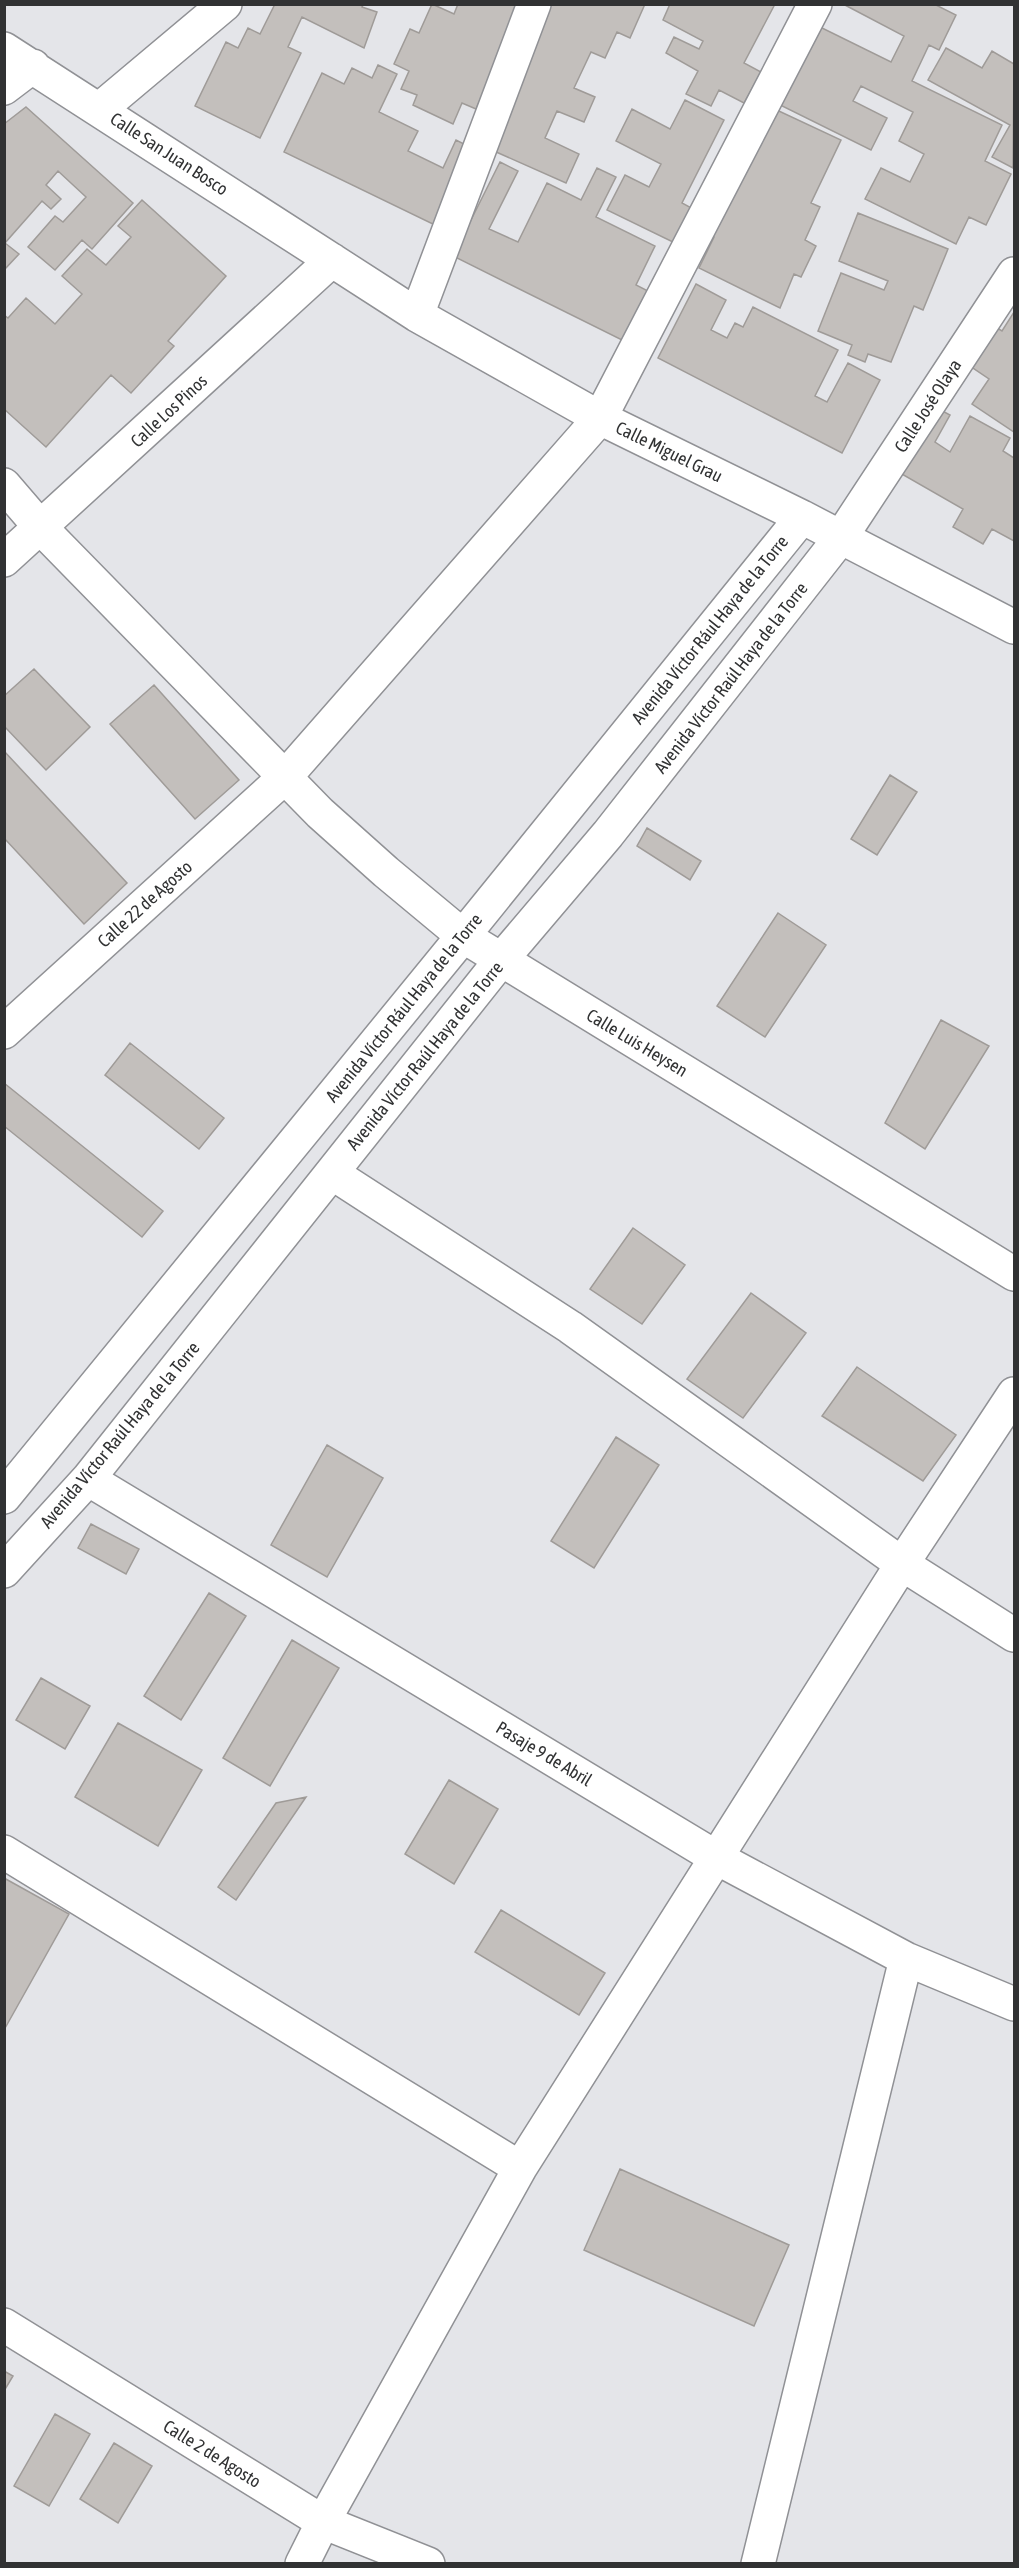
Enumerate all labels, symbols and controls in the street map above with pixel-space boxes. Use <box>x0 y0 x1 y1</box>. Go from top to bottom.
street label: Calle San Juan Bosco <box>106 108 232 199</box>
street label: Calle José Olaya <box>890 355 966 456</box>
street label: Calle Los Pinos <box>126 370 211 451</box>
street label: Calle Miguel Grau <box>612 417 726 486</box>
street label: Avenida Víctor Rául Haya de la Torre <box>627 531 792 728</box>
street label: Avenida Víctor Raúl Haya de la Torre <box>650 578 812 777</box>
street label: Calle 22 de Agosto <box>93 856 196 951</box>
street label: Avenida Víctor Rául Haya de la Torre <box>321 909 486 1106</box>
street label: Avenida Víctor Raúl Haya de la Torre <box>342 957 507 1154</box>
street label: Calle Luis Heysen <box>583 1004 692 1081</box>
street label: Avenida Víctor Raúl Haya de la Torre <box>36 1337 204 1532</box>
street label: Pasaje 9 de Abril <box>493 1717 596 1791</box>
street label: Calle 2 de Agosto <box>160 2415 265 2492</box>

